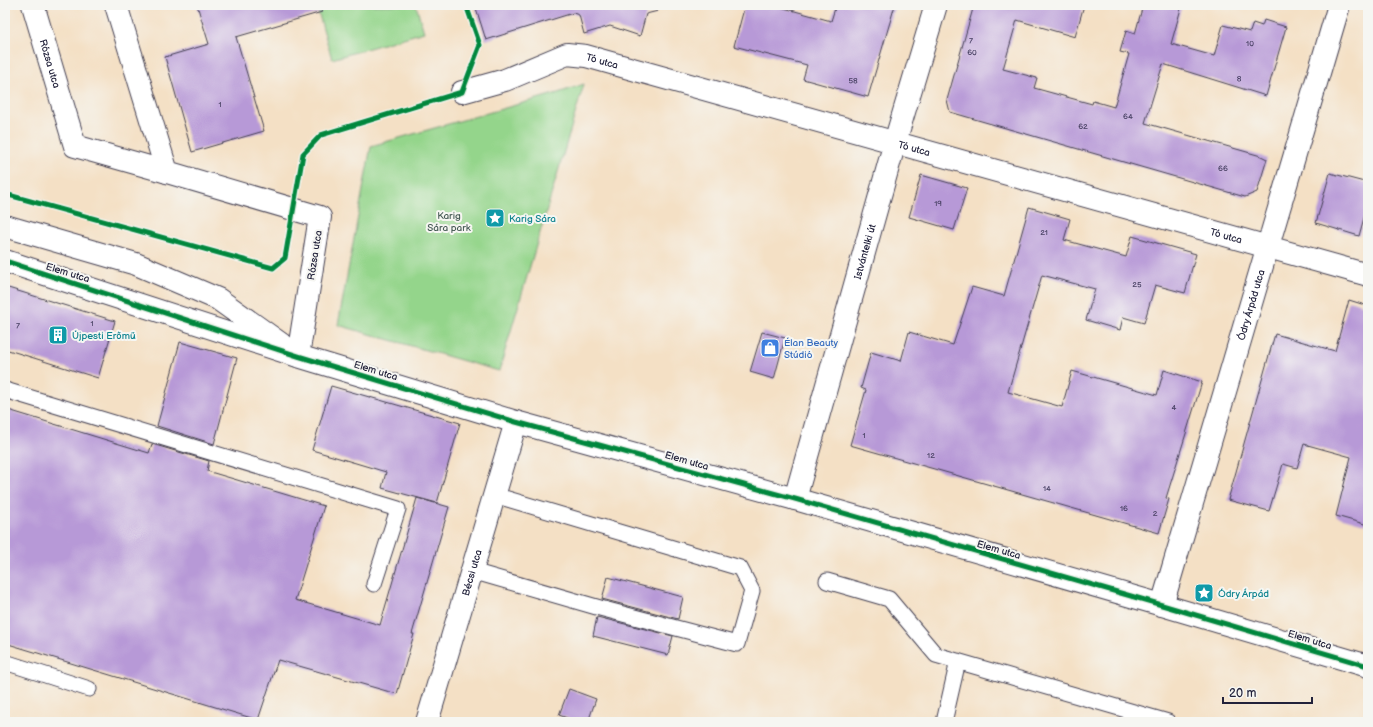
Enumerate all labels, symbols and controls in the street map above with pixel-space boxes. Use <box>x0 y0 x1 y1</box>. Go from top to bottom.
house number: 7 <box>969 36 973 45</box>
street label: Rózsa utca <box>37 38 62 90</box>
house number: 10 <box>1246 39 1254 48</box>
house number: 60 <box>967 48 977 57</box>
street label: Tó utca <box>585 51 620 72</box>
house number: 8 <box>1237 74 1242 83</box>
house number: 58 <box>848 76 858 85</box>
house number: 1 <box>218 100 222 109</box>
house number: 64 <box>1123 112 1133 121</box>
house number: 62 <box>1078 122 1088 131</box>
street label: Tó utca <box>897 139 932 159</box>
house number: 66 <box>1218 164 1228 173</box>
house number: 19 <box>934 199 942 208</box>
place icon: Karig Sára <box>484 207 506 229</box>
park label: Karig Sára park <box>427 210 471 234</box>
place label: Karig Sára <box>509 213 556 225</box>
street label: Istvántelki út <box>852 223 879 281</box>
street label: Tó utca <box>1209 226 1244 247</box>
house number: 21 <box>1040 228 1048 237</box>
street label: Rózsa utca <box>305 229 325 281</box>
street label: Elem utca <box>44 261 91 285</box>
street label: Ódry Árpád utca <box>1235 268 1268 342</box>
house number: 25 <box>1132 280 1142 289</box>
house number: 1 <box>90 319 94 328</box>
house number: 7 <box>16 321 20 330</box>
building icon: Újpesti Erőmű <box>47 324 69 346</box>
place label: Újpesti Erőmű <box>72 330 136 342</box>
shop icon: Élan Beauty Stúdió <box>759 337 781 359</box>
place label: Élan Beauty Stúdió <box>784 337 839 361</box>
street label: Elem utca <box>352 359 399 383</box>
house number: 4 <box>1172 403 1177 412</box>
house number: 1 <box>862 431 866 440</box>
street label: Elem utca <box>663 449 710 473</box>
house number: 12 <box>927 451 935 460</box>
house number: 14 <box>1043 484 1051 493</box>
house number: 16 <box>1120 504 1128 513</box>
house number: 2 <box>1153 509 1158 518</box>
street label: Elem utca <box>975 538 1022 562</box>
street label: Bécsi utca <box>460 548 485 597</box>
place icon: Ódry Árpád <box>1193 582 1215 604</box>
place label: Ódry Árpád <box>1218 588 1269 600</box>
street label: Elem utca <box>1286 628 1333 652</box>
scale bar <box>1223 679 1312 705</box>
text: 20 m <box>1229 686 1256 701</box>

